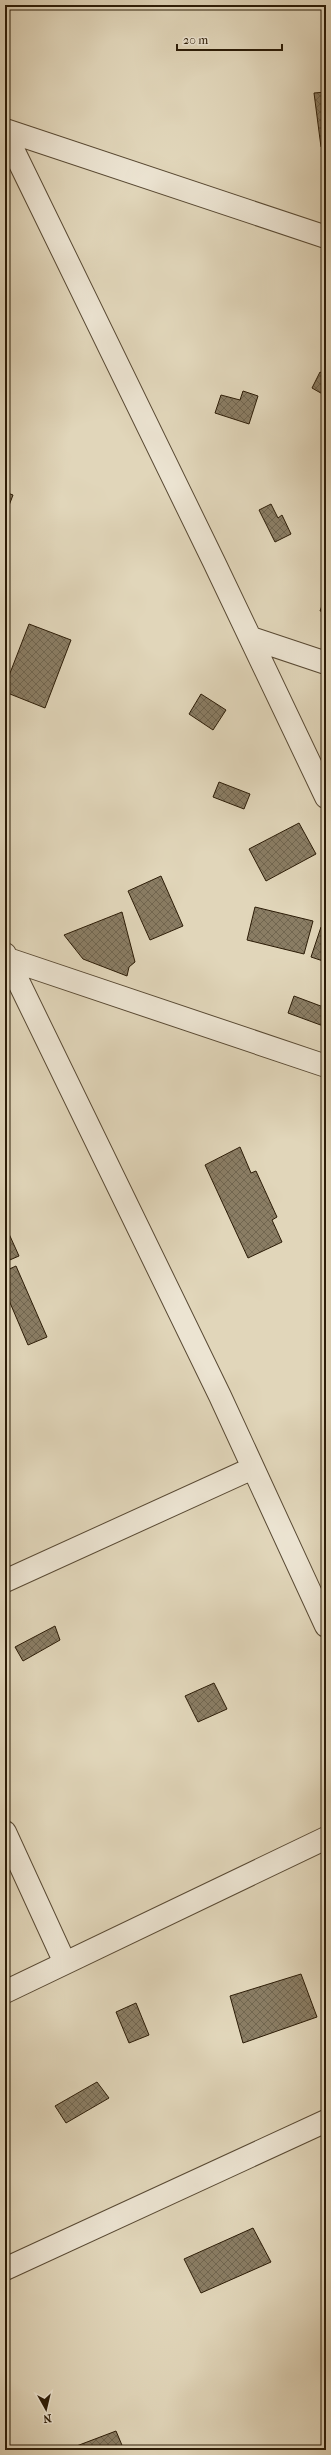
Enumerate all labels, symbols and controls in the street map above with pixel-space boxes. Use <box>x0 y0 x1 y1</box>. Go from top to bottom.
scale bar <box>177 26 282 52</box>
text: 20 m <box>183 33 208 47</box>
north arrow <box>26 2389 66 2429</box>
text: N <box>42 2411 52 2426</box>

